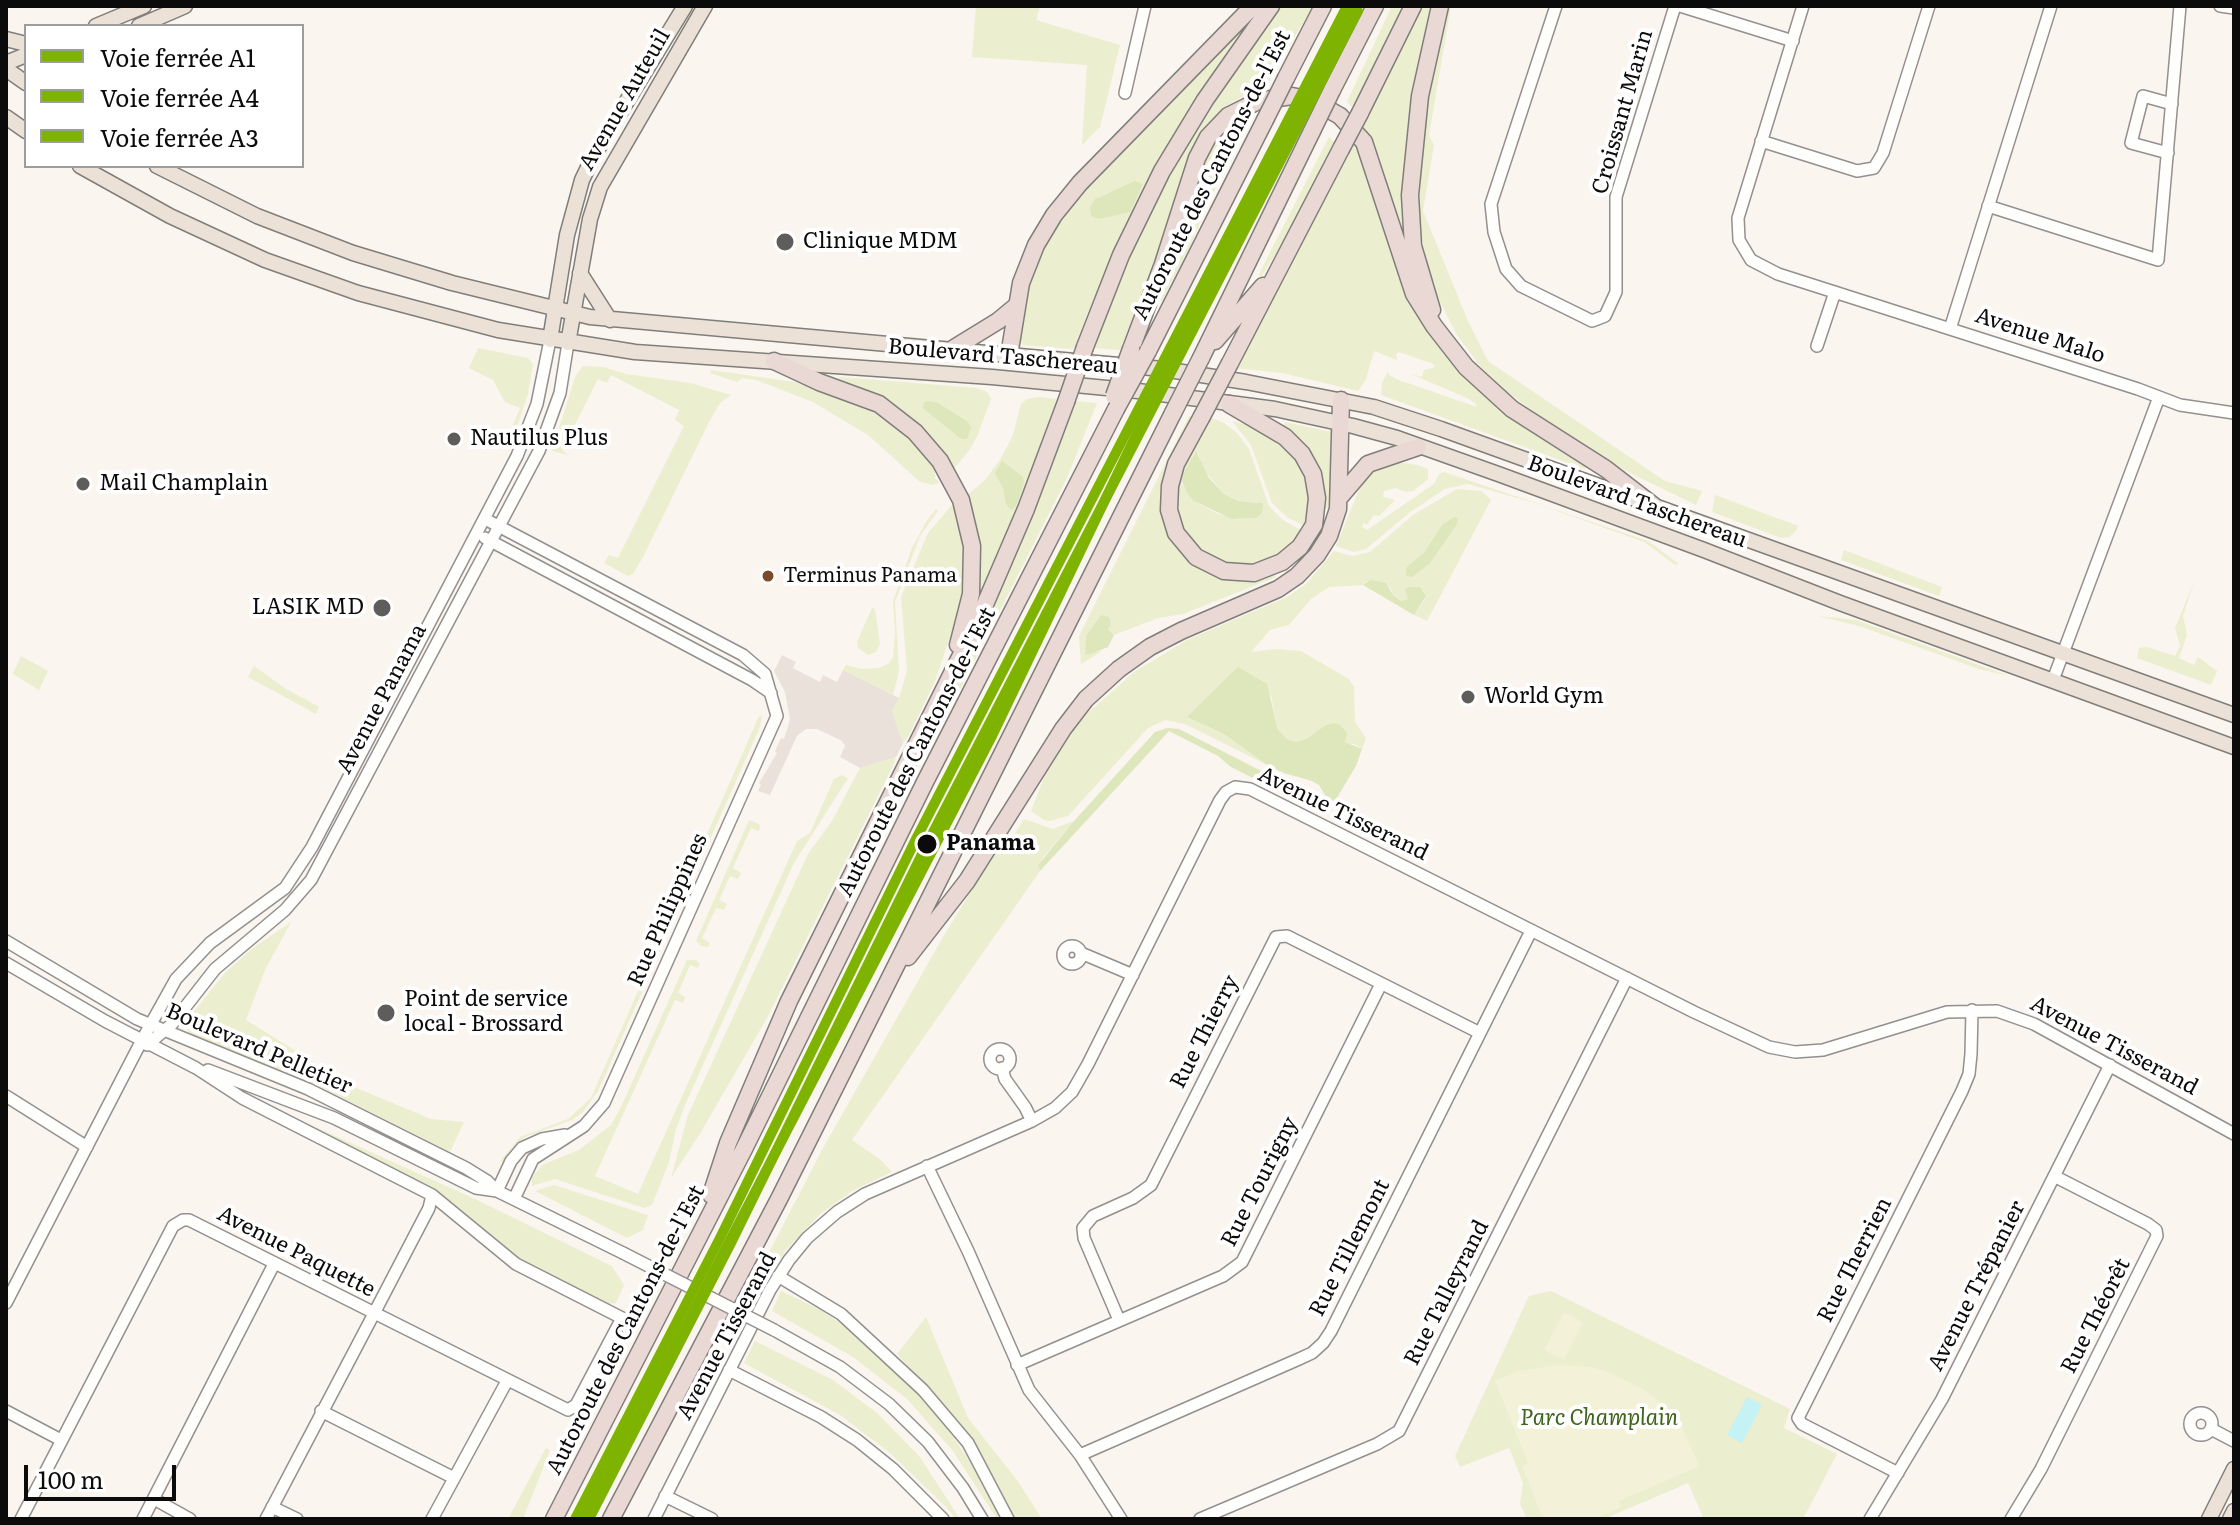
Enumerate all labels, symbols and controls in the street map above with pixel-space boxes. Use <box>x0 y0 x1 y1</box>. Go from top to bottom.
legend <box>24 24 304 168</box>
street label: Avenue Auteuil <box>574 25 676 175</box>
street label: Autoroute des Cantons-de-l'Est <box>1127 26 1297 324</box>
street label: Croissant Marin <box>1587 27 1659 197</box>
text: Voie ferrée A1 <box>100 39 256 74</box>
text: Voie ferrée A4 <box>100 79 259 114</box>
text: Voie ferrée A3 <box>100 119 259 154</box>
place label: Clinique MDM <box>803 229 958 255</box>
marker: Clinique MDM <box>774 231 796 253</box>
street label: Avenue Malo <box>1972 303 2108 369</box>
street label: Boulevard Taschereau <box>887 334 1119 380</box>
place label: Nautilus Plus <box>470 426 608 452</box>
marker: Nautilus Plus <box>445 430 463 448</box>
street label: Boulevard Taschereau <box>1524 450 1750 554</box>
place label: Mail Champlain <box>99 471 268 497</box>
marker: Mail Champlain <box>74 475 92 493</box>
place label: Terminus Panama <box>783 564 957 588</box>
marker: Terminus Panama <box>760 568 776 584</box>
place label: LASIK MD <box>252 595 364 621</box>
marker: LASIK MD <box>371 597 393 619</box>
street label: Autoroute des Cantons-de-l'Est <box>832 603 1002 901</box>
street label: Avenue Panama <box>331 620 433 778</box>
place label: World Gym <box>1484 684 1604 710</box>
marker: World Gym <box>1459 688 1477 706</box>
street label: Avenue Tisserand <box>1254 761 1432 867</box>
street label: Rue Philippines <box>623 830 713 990</box>
place label: Panama <box>946 831 1035 857</box>
marker: Panama <box>915 832 939 856</box>
street label: Rue Thierry <box>1165 971 1245 1093</box>
place label: Point de service local - Brossard <box>404 987 568 1038</box>
street label: Avenue Tisserand <box>2026 991 2202 1101</box>
street label: Boulevard Pelletier <box>162 998 356 1100</box>
marker: Point de service local - Brossard <box>375 1002 397 1024</box>
street label: Rue Tourigny <box>1216 1113 1304 1251</box>
street label: Rue Tillemont <box>1304 1175 1396 1321</box>
street label: Autoroute des Cantons-de-l'Est <box>541 1181 711 1479</box>
street label: Rue Therrien <box>1812 1193 1898 1327</box>
street label: Avenue Trépanier <box>1923 1197 2031 1375</box>
street label: Avenue Paquette <box>213 1201 379 1303</box>
street label: Rue Talleyrand <box>1399 1216 1495 1370</box>
street label: Avenue Tisserand <box>672 1248 782 1424</box>
street label: Rue Théorêt <box>2056 1254 2136 1378</box>
park label: Parc Champlain <box>1520 1406 1678 1432</box>
scale bar <box>28 1449 180 1499</box>
text: 100 m <box>38 1461 104 1496</box>

